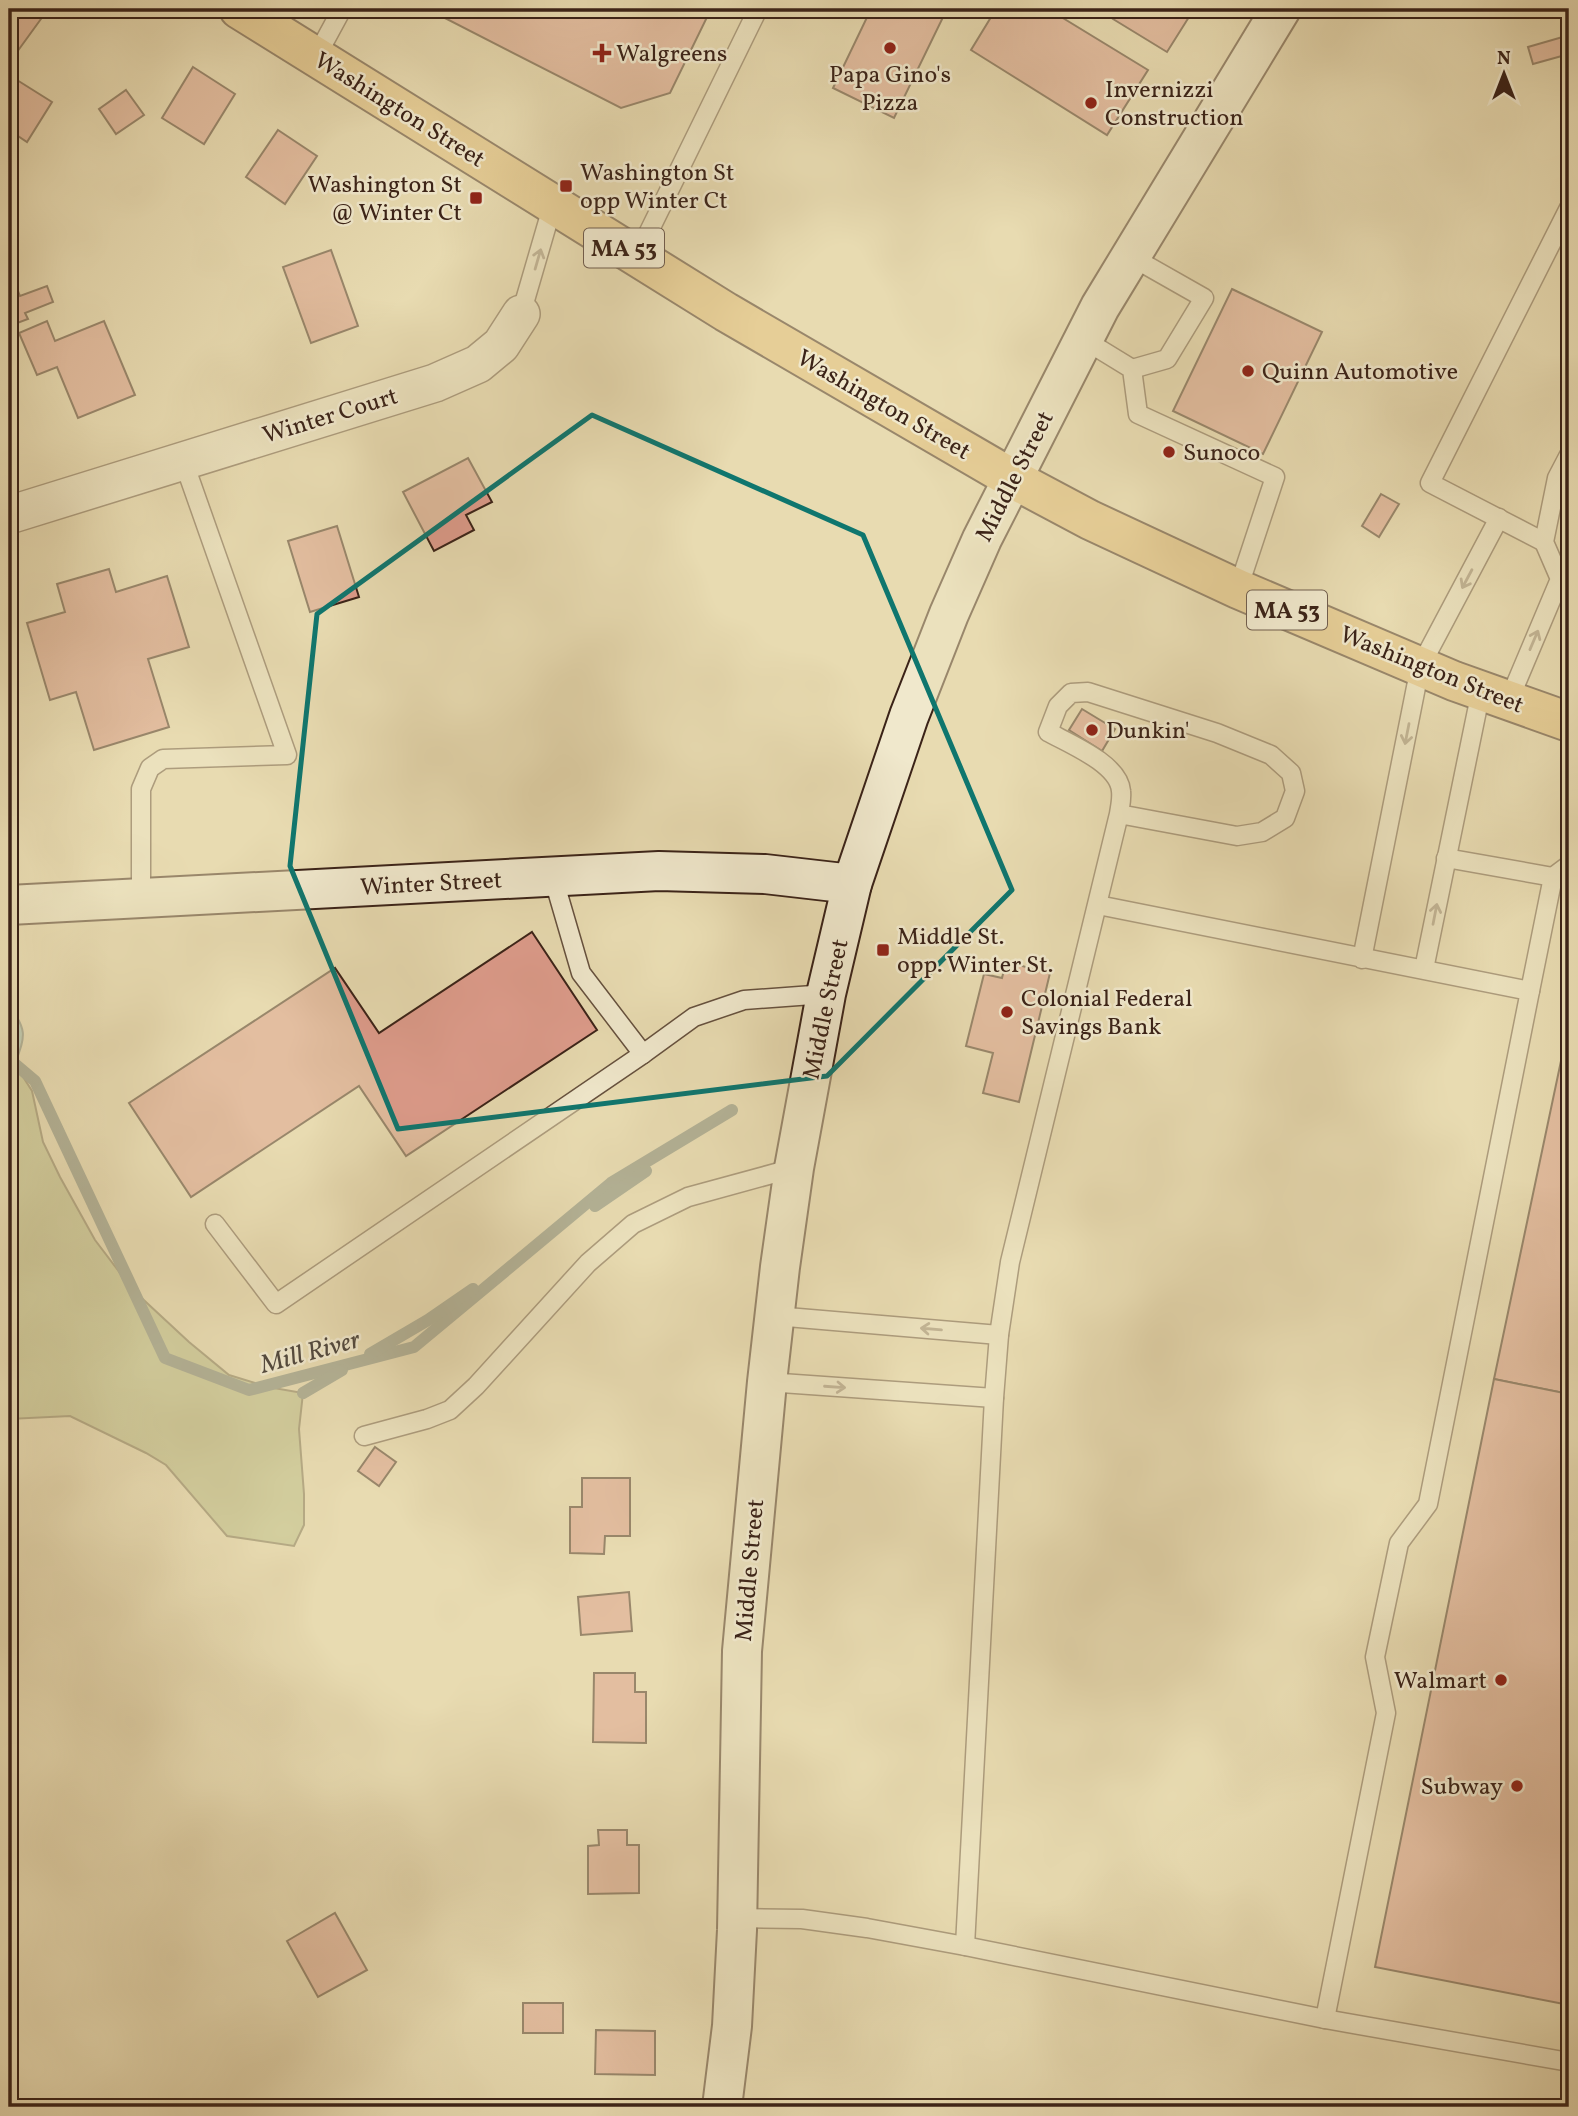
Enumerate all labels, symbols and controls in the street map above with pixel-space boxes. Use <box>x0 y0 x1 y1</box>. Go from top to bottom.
place label: Walgreens <box>616 38 727 72</box>
north arrow <box>1470 38 1540 108</box>
marker: Papa Gino's Pizza <box>882 40 898 56</box>
street label: Washington Street <box>307 44 491 177</box>
marker: Walgreens <box>594 45 610 61</box>
text: N <box>1497 46 1511 72</box>
place label: Papa Gino's Pizza <box>829 59 951 121</box>
place label: Invernizzi Construction <box>1105 74 1244 136</box>
marker: Invernizzi Construction <box>1083 95 1099 111</box>
place label: Washington St opp Winter Ct <box>580 157 735 219</box>
place label: Washington St @ Winter Ct <box>308 169 462 231</box>
marker: Washington St opp Winter Ct <box>558 178 574 194</box>
marker: Washington St @ Winter Ct <box>468 190 484 206</box>
road number: MA 53 <box>584 229 664 268</box>
one-way arrow <box>532 248 545 270</box>
street label: Washington Street <box>790 342 976 469</box>
place label: Quinn Automotive <box>1262 356 1458 390</box>
marker: Quinn Automotive <box>1240 363 1256 379</box>
street label: Winter Court <box>259 380 402 454</box>
street label: Middle Street <box>968 406 1063 548</box>
place label: Sunoco <box>1183 437 1260 471</box>
marker: Sunoco <box>1161 444 1177 460</box>
one-way arrow <box>1460 568 1473 589</box>
road number: MA 53 <box>1247 590 1327 630</box>
street label: Washington Street <box>1334 618 1528 723</box>
one-way arrow <box>1528 630 1541 651</box>
place label: Dunkin' <box>1106 715 1190 749</box>
marker: Dunkin' <box>1084 722 1100 738</box>
one-way arrow <box>1399 722 1413 745</box>
street label: Winter Street <box>359 864 503 906</box>
one-way arrow <box>1429 903 1442 926</box>
place label: Middle St. opp. Winter St. <box>897 921 1053 983</box>
street label: Middle Street <box>795 936 858 1083</box>
marker: Middle St. opp. Winter St. <box>875 942 891 958</box>
place label: Colonial Federal Savings Bank <box>1021 983 1192 1045</box>
marker: Colonial Federal Savings Bank <box>999 1004 1015 1020</box>
water label: Mill River <box>256 1322 365 1384</box>
one-way arrow <box>921 1323 943 1336</box>
one-way arrow <box>823 1381 846 1394</box>
street label: Middle Street <box>728 1498 774 1643</box>
place label: Walmart <box>1394 1665 1487 1699</box>
marker: Walmart <box>1493 1672 1509 1688</box>
place label: Subway <box>1421 1771 1503 1805</box>
marker: Subway <box>1509 1778 1525 1794</box>

